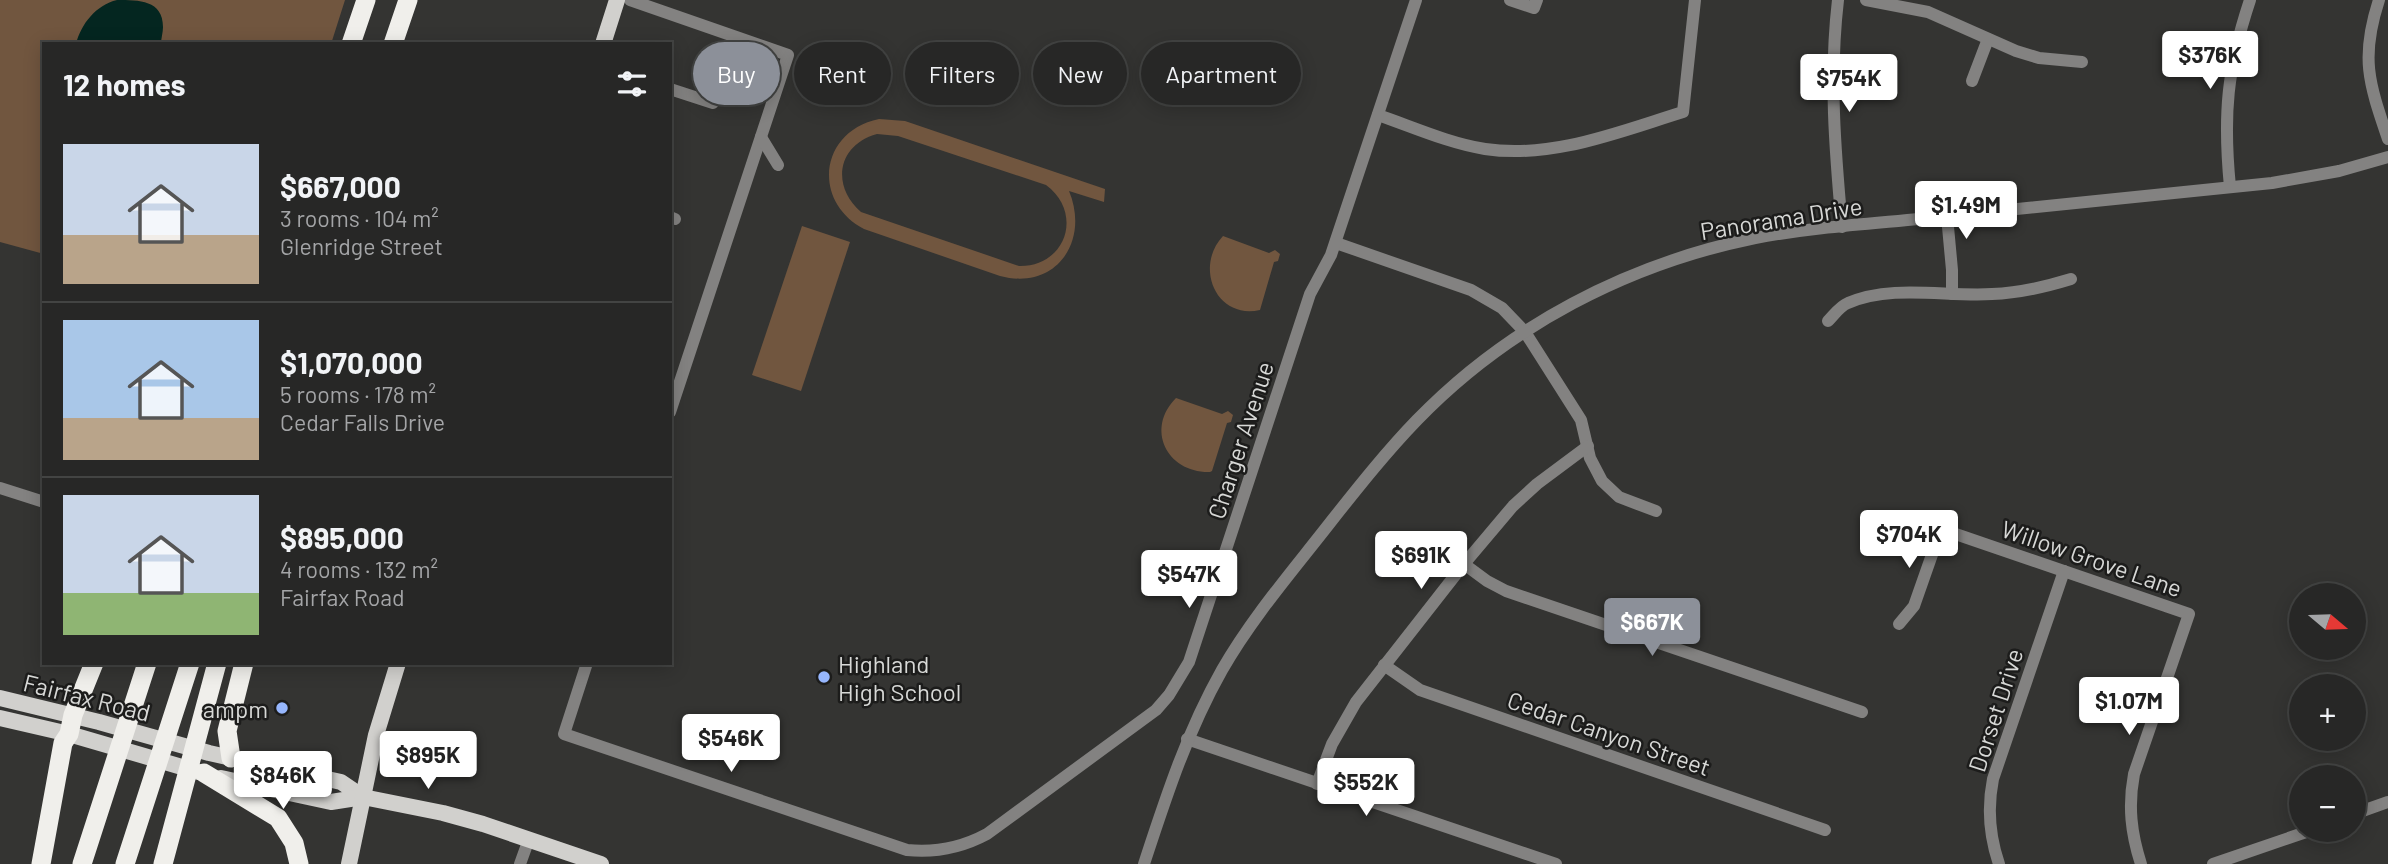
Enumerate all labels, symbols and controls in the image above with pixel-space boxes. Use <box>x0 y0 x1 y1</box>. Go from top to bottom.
pin: $376K <box>2161 32 2259 91</box>
text: $376K <box>2178 40 2242 68</box>
chip: Buy <box>693 42 780 105</box>
chip: Rent <box>794 42 891 105</box>
chip: Filters <box>905 42 1019 105</box>
chip: New <box>1033 42 1127 105</box>
chip: Apartment <box>1141 42 1301 105</box>
pin: $754K <box>1800 54 1898 114</box>
text: $754K <box>1816 63 1882 91</box>
icon: filters <box>613 65 651 103</box>
text: 12 homes <box>63 66 186 102</box>
text: $667,000 <box>280 168 401 204</box>
icon: home <box>119 172 203 256</box>
pin: $1.49M <box>1909 182 2023 241</box>
text: $1.49M <box>1931 190 2001 218</box>
street label: Panorama Drive <box>1698 191 1864 245</box>
text: 3 rooms · 104 m² <box>280 204 439 232</box>
text: Glenridge Street <box>280 232 443 260</box>
text: $1,070,000 <box>280 344 423 380</box>
icon: home <box>119 348 203 432</box>
street label: Charger Avenue <box>1201 358 1279 522</box>
text: 5 rooms · 178 m² <box>280 380 436 408</box>
text: Cedar Falls Drive <box>280 408 445 436</box>
pin: $704K <box>1860 510 1958 570</box>
street label: Willow Grove Lane <box>1998 514 2186 602</box>
text: $895,000 <box>280 519 404 555</box>
text: $704K <box>1876 519 1942 547</box>
icon: home <box>119 523 203 607</box>
pin: $691K <box>1372 532 1470 591</box>
text: $691K <box>1391 540 1451 568</box>
pin: $547K <box>1140 550 1238 610</box>
text: 4 rooms · 132 m² <box>280 555 438 583</box>
text: $547K <box>1157 559 1221 587</box>
text: Fairfax Road <box>280 583 405 611</box>
north arrow <box>2289 583 2366 660</box>
map controls <box>2289 583 2366 842</box>
pin: $667K <box>1603 598 1701 658</box>
text: $667K <box>1620 607 1684 635</box>
street label: Dorset Drive <box>1961 645 2029 775</box>
place label: Highland High School <box>838 649 961 706</box>
street label: Fairfax Road <box>20 667 154 727</box>
marker: Highland High School <box>816 669 832 685</box>
button: + <box>2289 674 2366 751</box>
pin: $1.07M <box>2072 678 2186 737</box>
street label: Cedar Canyon Street <box>1504 685 1714 781</box>
text: $1.07M <box>2095 686 2163 714</box>
place label: ampm <box>203 694 268 723</box>
marker: ampm <box>274 700 290 716</box>
pin: $546K <box>682 714 780 774</box>
text: $546K <box>698 723 764 751</box>
pin: $895K <box>379 732 477 791</box>
text: $895K <box>396 740 460 768</box>
pin: $846K <box>234 752 332 811</box>
pin: $552K <box>1317 758 1415 818</box>
text: $846K <box>250 760 316 788</box>
button: − <box>2289 765 2366 842</box>
text: $552K <box>1333 767 1399 795</box>

